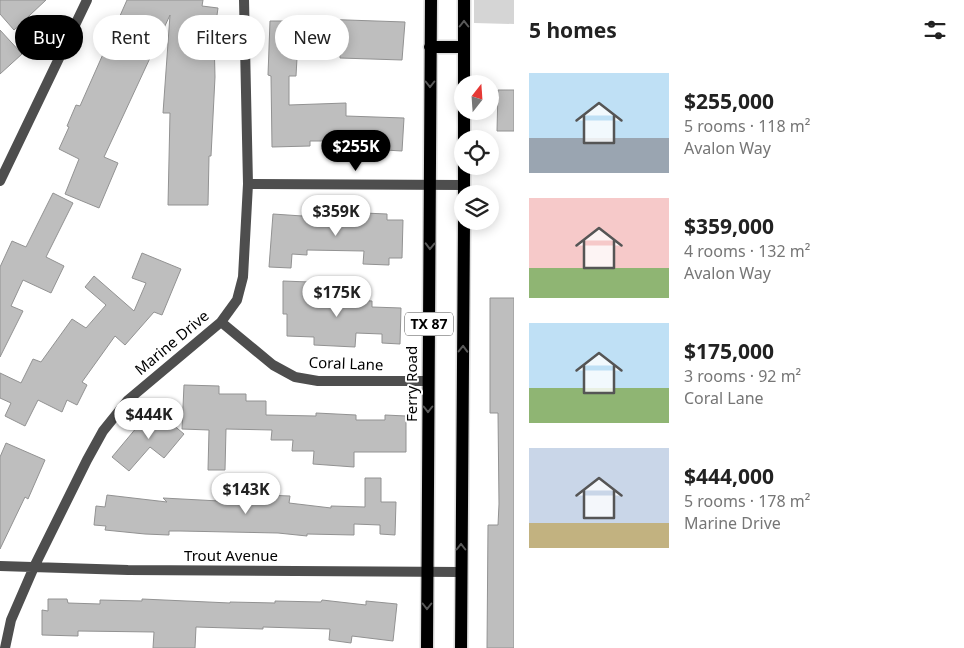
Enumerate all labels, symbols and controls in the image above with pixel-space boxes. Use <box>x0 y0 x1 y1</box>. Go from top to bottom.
chip: Buy <box>15 15 83 60</box>
chip: Rent <box>93 15 168 60</box>
chip: Filters <box>178 15 265 60</box>
chip: New <box>275 15 349 60</box>
text: 5 homes <box>529 16 617 44</box>
icon: filters <box>921 16 949 44</box>
one-way arrow <box>459 19 469 27</box>
north arrow <box>454 75 499 120</box>
map controls <box>454 75 499 230</box>
one-way arrow <box>425 80 435 88</box>
text: $255,000 <box>684 87 774 115</box>
icon: home <box>569 93 629 153</box>
text: 5 rooms · 118 m² <box>684 115 810 137</box>
pin: $255K <box>321 130 391 172</box>
button: locate <box>454 130 499 175</box>
text: $255K <box>332 135 380 157</box>
text: Avalon Way <box>684 137 771 159</box>
button: layers <box>454 185 499 230</box>
pin: $359K <box>301 194 371 237</box>
text: $359K <box>312 200 360 222</box>
text: $359,000 <box>684 212 774 240</box>
icon: home <box>569 218 629 278</box>
text: 4 rooms · 132 m² <box>684 240 810 262</box>
one-way arrow <box>425 242 435 250</box>
text: Avalon Way <box>684 262 771 284</box>
pin: $175K <box>302 276 372 318</box>
text: $175K <box>313 281 361 303</box>
street label: Marine Drive <box>130 305 213 379</box>
road number: TX 87 <box>405 312 453 336</box>
text: $175,000 <box>684 337 774 365</box>
icon: home <box>569 343 629 403</box>
one-way arrow <box>458 345 468 353</box>
street label: Ferry Road <box>401 346 421 422</box>
street label: Coral Lane <box>308 352 384 374</box>
text: 3 rooms · 92 m² <box>684 365 801 387</box>
text: Coral Lane <box>684 387 764 409</box>
pin: $444K <box>114 398 184 440</box>
text: $444K <box>125 403 173 425</box>
one-way arrow <box>423 405 433 413</box>
text: $444,000 <box>684 462 774 490</box>
icon: home <box>569 468 629 528</box>
pin: $143K <box>211 472 281 515</box>
text: $143K <box>222 478 270 500</box>
text: 5 rooms · 178 m² <box>684 490 810 512</box>
text: Marine Drive <box>684 512 781 534</box>
one-way arrow <box>456 543 466 550</box>
street label: Trout Avenue <box>184 545 278 565</box>
one-way arrow <box>422 602 432 610</box>

